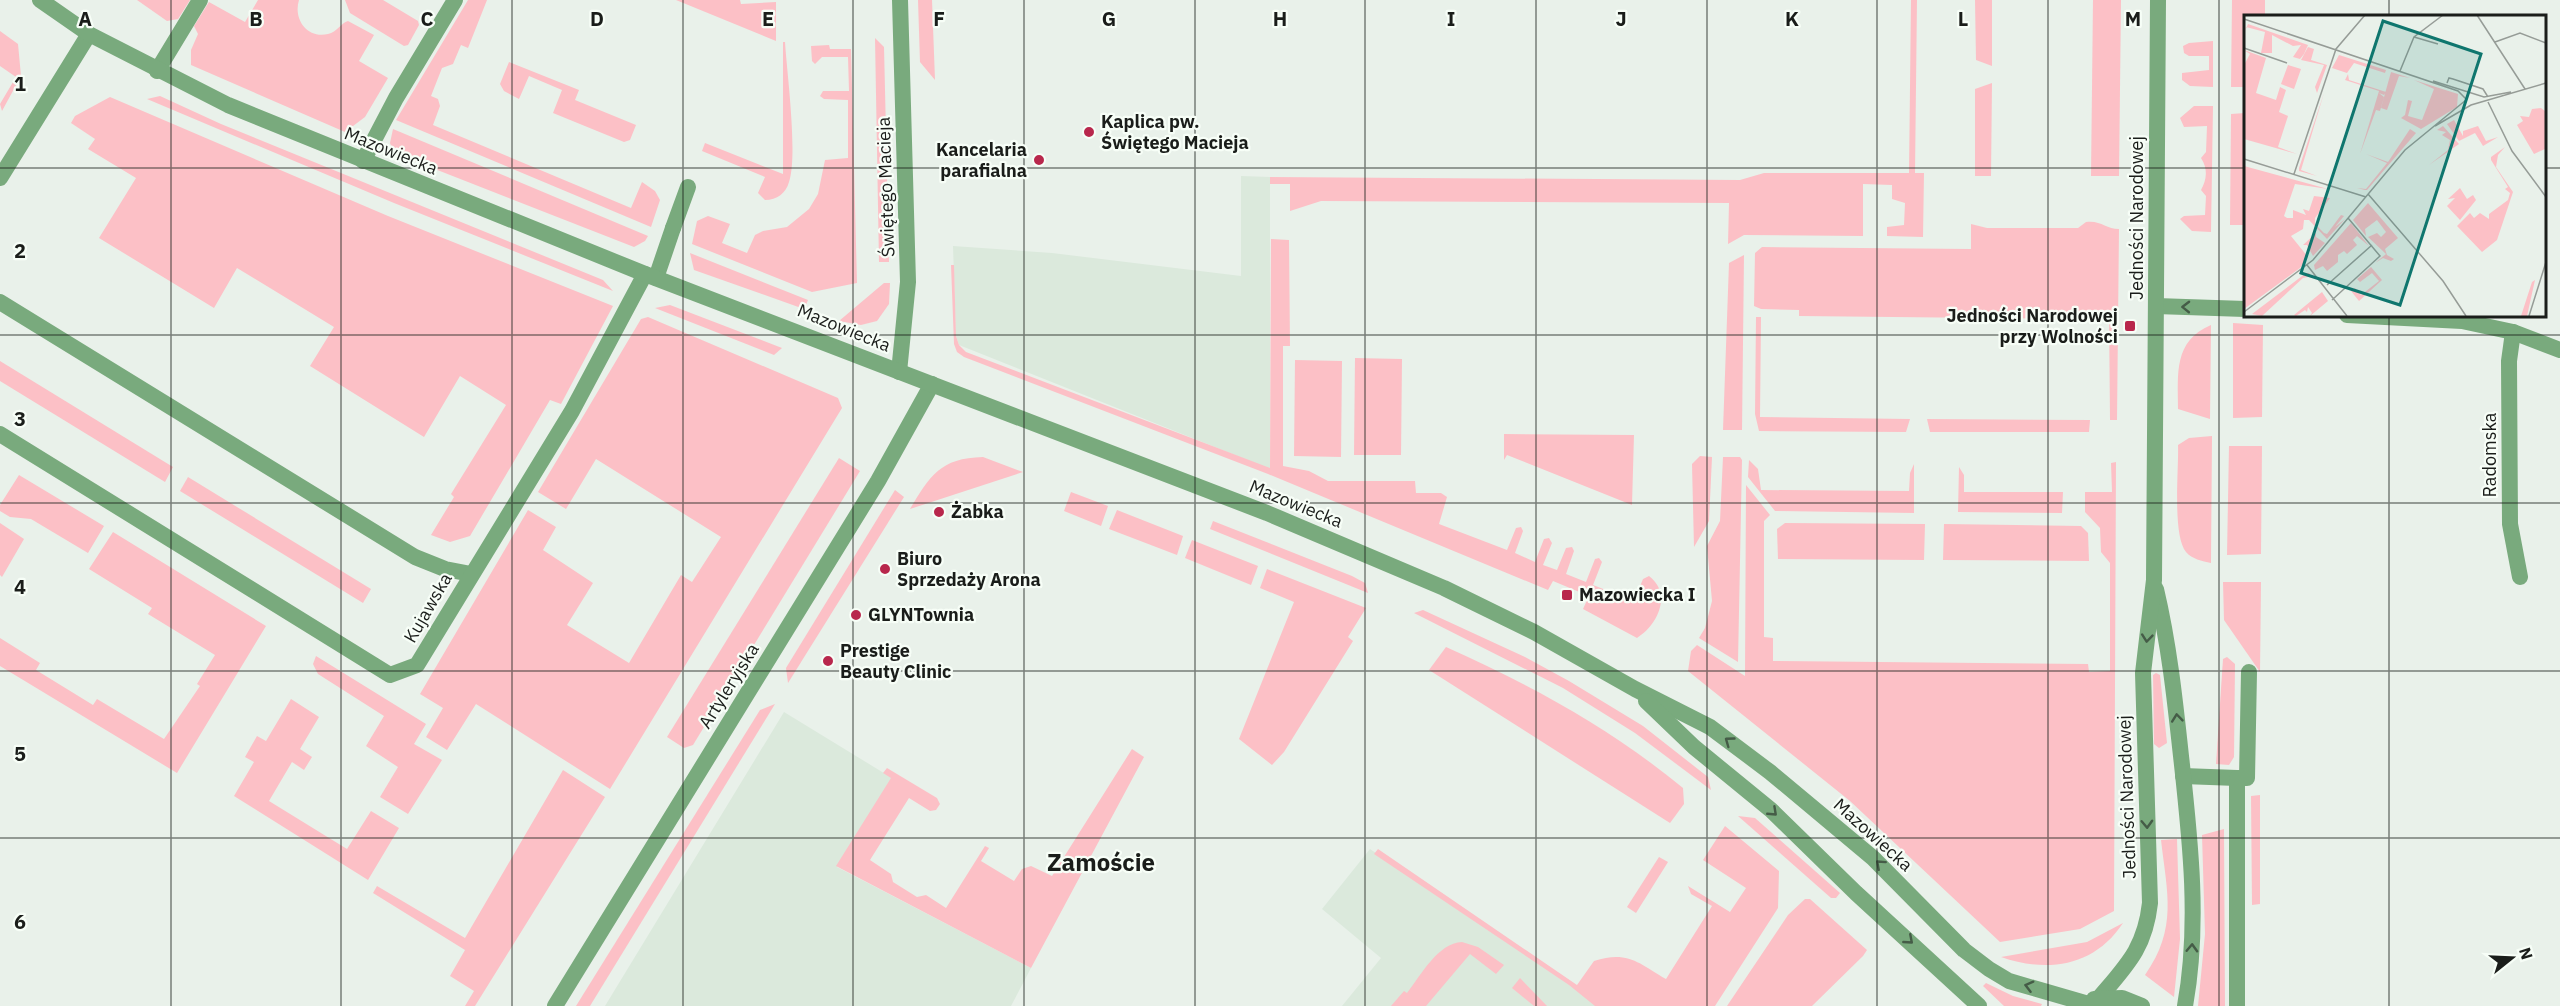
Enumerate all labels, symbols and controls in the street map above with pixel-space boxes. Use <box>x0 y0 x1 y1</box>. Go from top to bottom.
text: A <box>78 5 92 32</box>
text: B <box>249 5 263 32</box>
text: C <box>420 5 434 32</box>
text: D <box>590 5 604 32</box>
text: E <box>762 5 774 32</box>
text: F <box>933 5 945 32</box>
text: G <box>1102 5 1116 32</box>
text: H <box>1273 5 1287 32</box>
text: I <box>1447 5 1455 32</box>
text: J <box>1615 5 1627 32</box>
text: K <box>1785 5 1799 32</box>
text: L <box>1958 5 1968 32</box>
text: M <box>2125 5 2141 32</box>
inset map <box>2244 15 2545 316</box>
text: 1 <box>14 70 26 97</box>
place label: Kaplica pw. Świętego Macieja <box>1101 110 1249 154</box>
street label: Świętego Macieja <box>872 116 899 258</box>
street label: Mazowiecka <box>341 121 442 180</box>
marker: Kaplica pw. Świętego Macieja <box>1082 125 1096 139</box>
street label: Jedności Narodowej <box>2125 136 2148 300</box>
place label: Kancelaria parafialna <box>936 138 1027 182</box>
marker: Kancelaria parafialna <box>1032 153 1046 167</box>
text: 2 <box>14 237 26 264</box>
street label: Mazowiecka <box>794 298 895 357</box>
one-way arrow <box>2182 301 2191 313</box>
place label: Jedności Narodowej przy Wolności <box>1946 304 2118 348</box>
marker: Jedności Narodowej przy Wolności <box>2123 319 2137 333</box>
text: 3 <box>14 405 26 432</box>
street label: Radomska <box>2478 412 2501 497</box>
street label: Mazowiecka <box>1246 474 1347 533</box>
place label: Żabka <box>951 500 1004 523</box>
marker: Żabka <box>932 505 946 519</box>
place label: Biuro Sprzedaży Arona <box>897 547 1041 591</box>
marker: Biuro Sprzedaży Arona <box>878 562 892 576</box>
street label: Kujawska <box>398 568 457 647</box>
text: 4 <box>14 573 26 600</box>
place label: Mazowiecka I <box>1579 583 1695 606</box>
marker: Mazowiecka I <box>1560 588 1574 602</box>
place label: GLYNTownia <box>868 603 974 626</box>
marker: GLYNTownia <box>849 608 863 622</box>
one-way arrow <box>2141 633 2153 642</box>
street label: Artyleryjska <box>693 638 764 733</box>
place label: Prestige Beauty Clinic <box>840 639 951 683</box>
marker: Prestige Beauty Clinic <box>821 654 835 668</box>
one-way arrow <box>2171 714 2184 723</box>
street label: Jedności Narodowej <box>2112 715 2141 879</box>
one-way arrow <box>1725 737 1736 748</box>
text: 5 <box>14 740 26 767</box>
street label: Mazowiecka <box>1829 793 1918 876</box>
one-way arrow <box>1766 805 1776 816</box>
one-way arrow <box>2140 820 2153 829</box>
district label: Zamoście <box>1047 846 1155 878</box>
one-way arrow <box>1876 861 1887 872</box>
text: 6 <box>14 908 26 935</box>
north arrow <box>2482 928 2542 988</box>
one-way arrow <box>1902 933 1913 944</box>
one-way arrow <box>2186 944 2198 953</box>
text: N <box>2515 945 2538 962</box>
one-way arrow <box>2024 981 2034 993</box>

